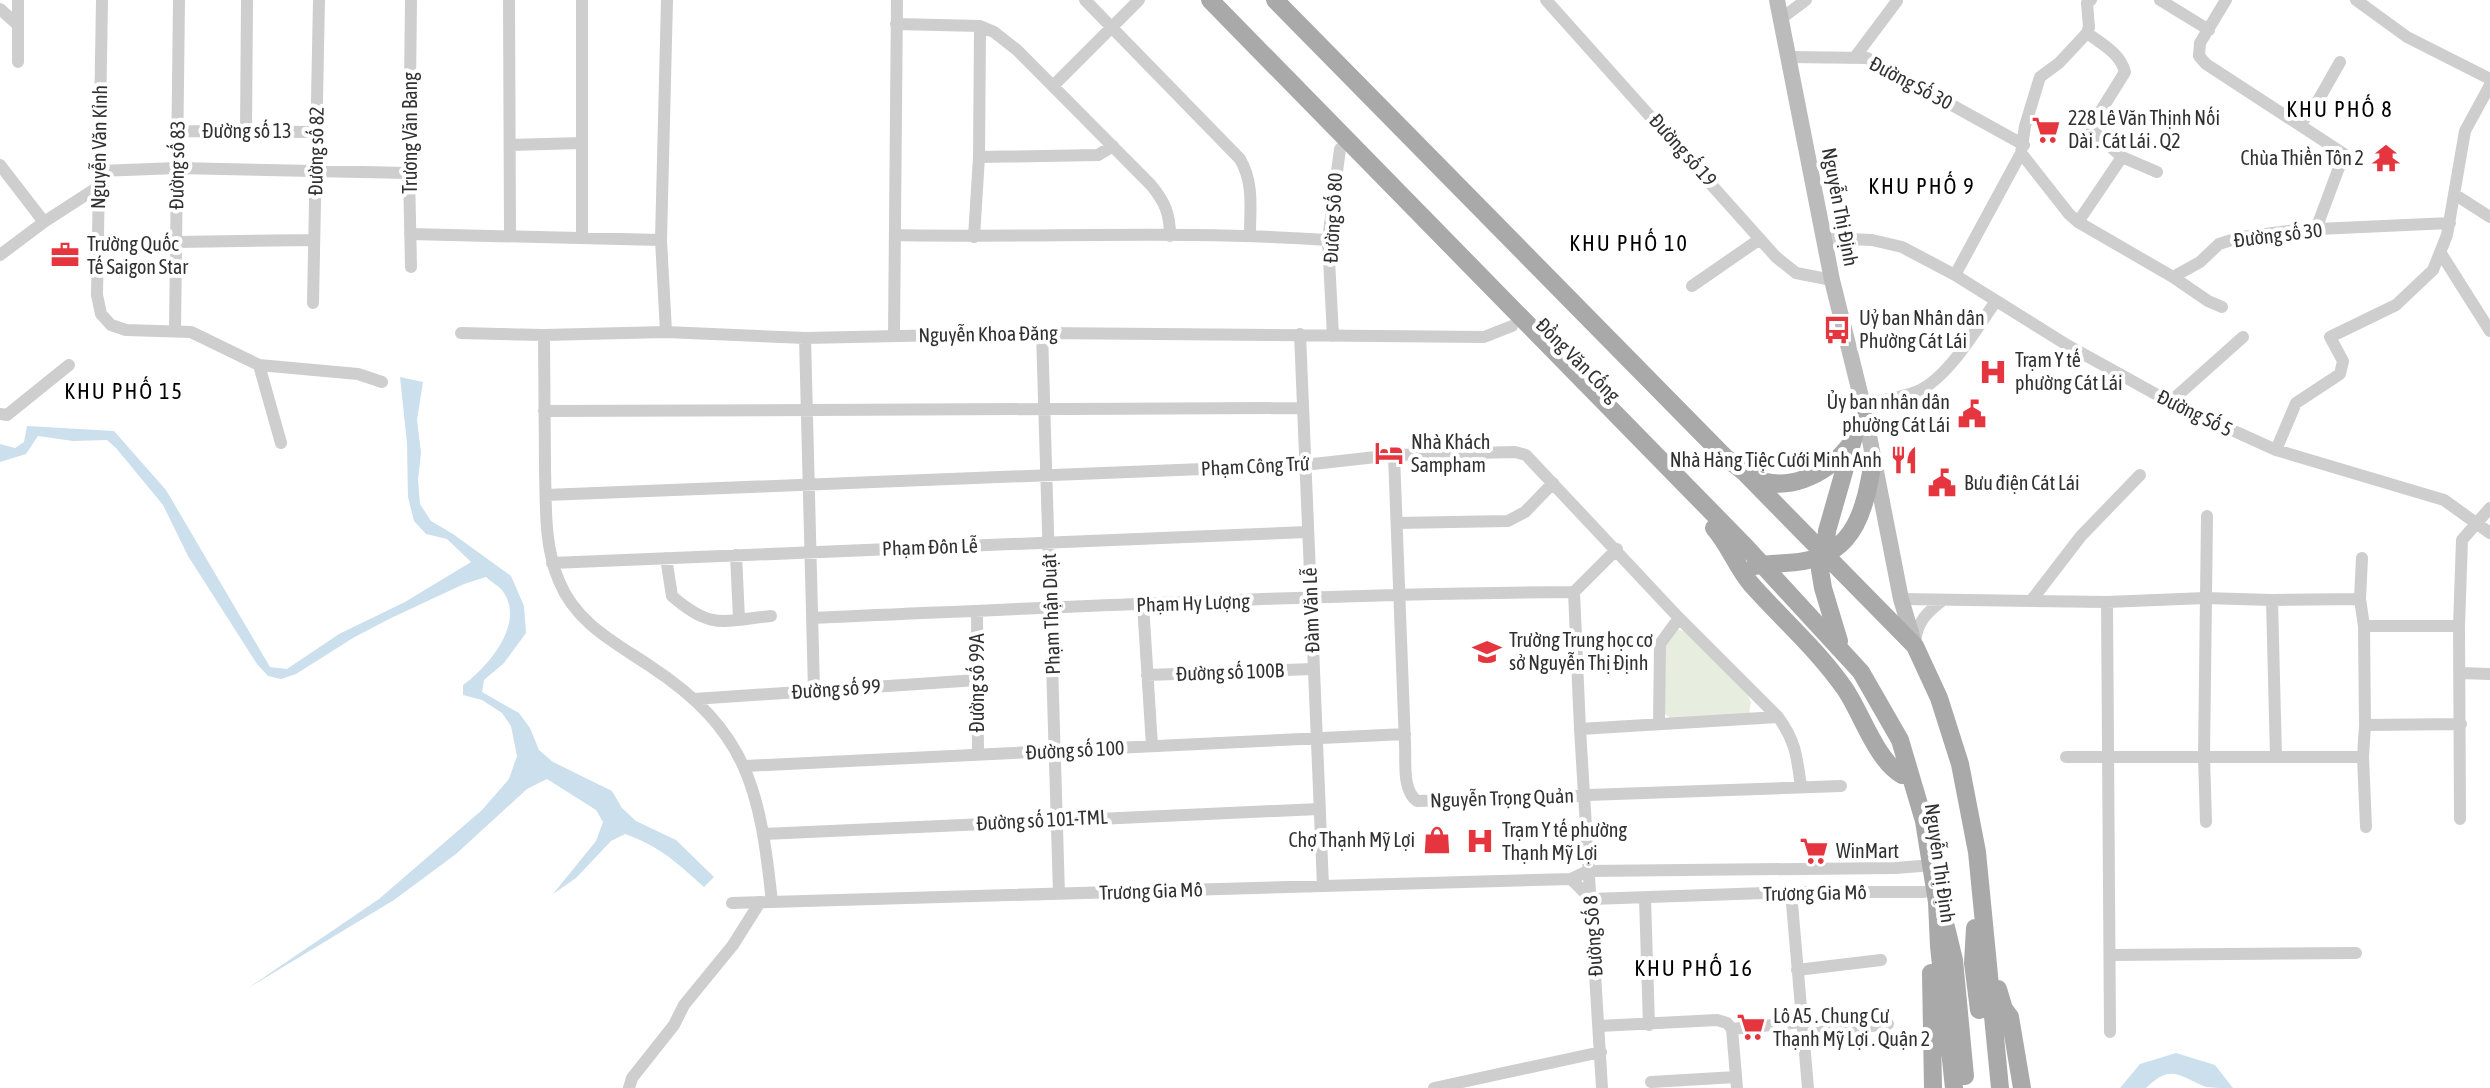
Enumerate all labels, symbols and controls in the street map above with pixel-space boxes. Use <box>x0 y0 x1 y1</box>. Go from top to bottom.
street label: Đường Số 30 <box>1866 51 1957 114</box>
street label: Trương Văn Bang <box>398 72 421 194</box>
street label: Nguyễn Văn Kỉnh <box>86 85 111 209</box>
district label: KHU PHỐ 8 <box>2286 94 2394 122</box>
street label: Đường số 82 <box>303 106 328 196</box>
place label: 228 Lê Văn Thịnh Nối Dài . Cát Lái . Q2 <box>2068 106 2220 152</box>
street label: Đường số 19 <box>1645 109 1722 191</box>
supermarket icon: 228 Lê Văn Thịnh Nối Dài . Cát Lái . Q2 <box>2031 115 2061 145</box>
street label: Đường số 13 <box>202 119 292 142</box>
street label: Đường số 83 <box>164 120 189 210</box>
temple icon: Chùa Thiền Tôn 2 <box>2371 143 2401 173</box>
street label: Nguyễn Thị Định <box>1818 146 1863 268</box>
place label: Chùa Thiền Tôn 2 <box>2241 146 2364 169</box>
district label: KHU PHỐ 9 <box>1868 171 1976 199</box>
street label: Đường Số 80 <box>1319 172 1346 264</box>
street label: Đường số 30 <box>2232 218 2324 251</box>
district label: KHU PHỐ 10 <box>1569 228 1689 256</box>
place label: Trường Quốc Tế Saigon Star <box>87 232 189 278</box>
office icon: Trường Quốc Tế Saigon Star <box>50 240 80 270</box>
place label: Uỷ ban Nhân dân Phường Cát Lái <box>1859 306 1985 352</box>
street label: Đồng Văn Cống <box>1532 313 1625 407</box>
bus stop icon: Uỷ ban Nhân dân Phường Cát Lái <box>1822 315 1852 345</box>
street label: Nguyễn Khoa Đăng <box>918 321 1058 346</box>
place label: Trạm Y tế phường Cát Lái <box>2015 348 2123 394</box>
hospital icon: Trạm Y tế phường Cát Lái <box>1978 357 2008 387</box>
district label: KHU PHỐ 15 <box>64 376 184 404</box>
street label: Đường Số 5 <box>2154 384 2237 441</box>
place label: Ủy ban nhân dân phường Cát Lái <box>1826 390 1950 436</box>
public building icon: Ủy ban nhân dân phường Cát Lái <box>1957 399 1987 429</box>
place label: Nhà Khách Sampham <box>1411 430 1490 476</box>
hotel icon: Nhà Khách Sampham <box>1374 438 1404 468</box>
restaurant icon: Nhà Hàng Tiệc Cưới Minh Anh <box>1889 445 1919 475</box>
place label: Nhà Hàng Tiệc Cưới Minh Anh <box>1670 448 1882 471</box>
street label: Phạm Công Trứ <box>1200 451 1310 480</box>
public building icon: Bưu điện Cát Lái <box>1927 468 1957 498</box>
place label: Bưu điện Cát Lái <box>1964 471 2080 494</box>
street label: Phạm Đôn Lễ <box>882 533 978 560</box>
street label: Phạm Thận Duật <box>1037 553 1064 675</box>
street label: Đàm Văn Lễ <box>1298 567 1323 653</box>
street label: Phạm Hy Lượng <box>1136 589 1251 616</box>
place label: Trường Trung học cơ sở Nguyễn Thị Định <box>1509 628 1653 674</box>
street label: Đường số 99A <box>965 633 988 733</box>
school or university icon: Trường Trung học cơ sở Nguyễn Thị Định <box>1472 637 1502 667</box>
street label: Đường số 100B <box>1176 658 1285 685</box>
street label: Đường số 99 <box>791 674 881 703</box>
street label: Đường số 100 <box>1025 735 1125 764</box>
street label: Nguyễn Trọng Quản <box>1430 783 1574 812</box>
street label: Nguyễn Thị Định <box>1921 802 1960 924</box>
street label: Đường số 101-TML <box>976 805 1109 834</box>
place label: Trạm Y tế phường Thạnh Mỹ Lợi <box>1502 818 1627 864</box>
shop icon: Chợ Thạnh Mỹ Lợi <box>1422 825 1452 855</box>
hospital icon: Trạm Y tế phường Thạnh Mỹ Lợi <box>1465 826 1495 856</box>
place label: Chợ Thạnh Mỹ Lợi <box>1289 828 1415 851</box>
supermarket icon: WinMart <box>1799 836 1829 866</box>
place label: WinMart <box>1836 839 1899 862</box>
street label: Trương Gia Mô <box>1099 877 1203 904</box>
street label: Trương Gia Mô <box>1763 880 1867 905</box>
street label: Đường Số 8 <box>1578 895 1607 977</box>
district label: KHU PHỐ 16 <box>1634 953 1754 981</box>
place label: Lô A5 . Chung Cư Thạnh Mỹ Lợi . Quận 2 <box>1773 1004 1930 1050</box>
supermarket icon: Lô A5 . Chung Cư Thạnh Mỹ Lợi . Quận 2 <box>1736 1012 1766 1042</box>

